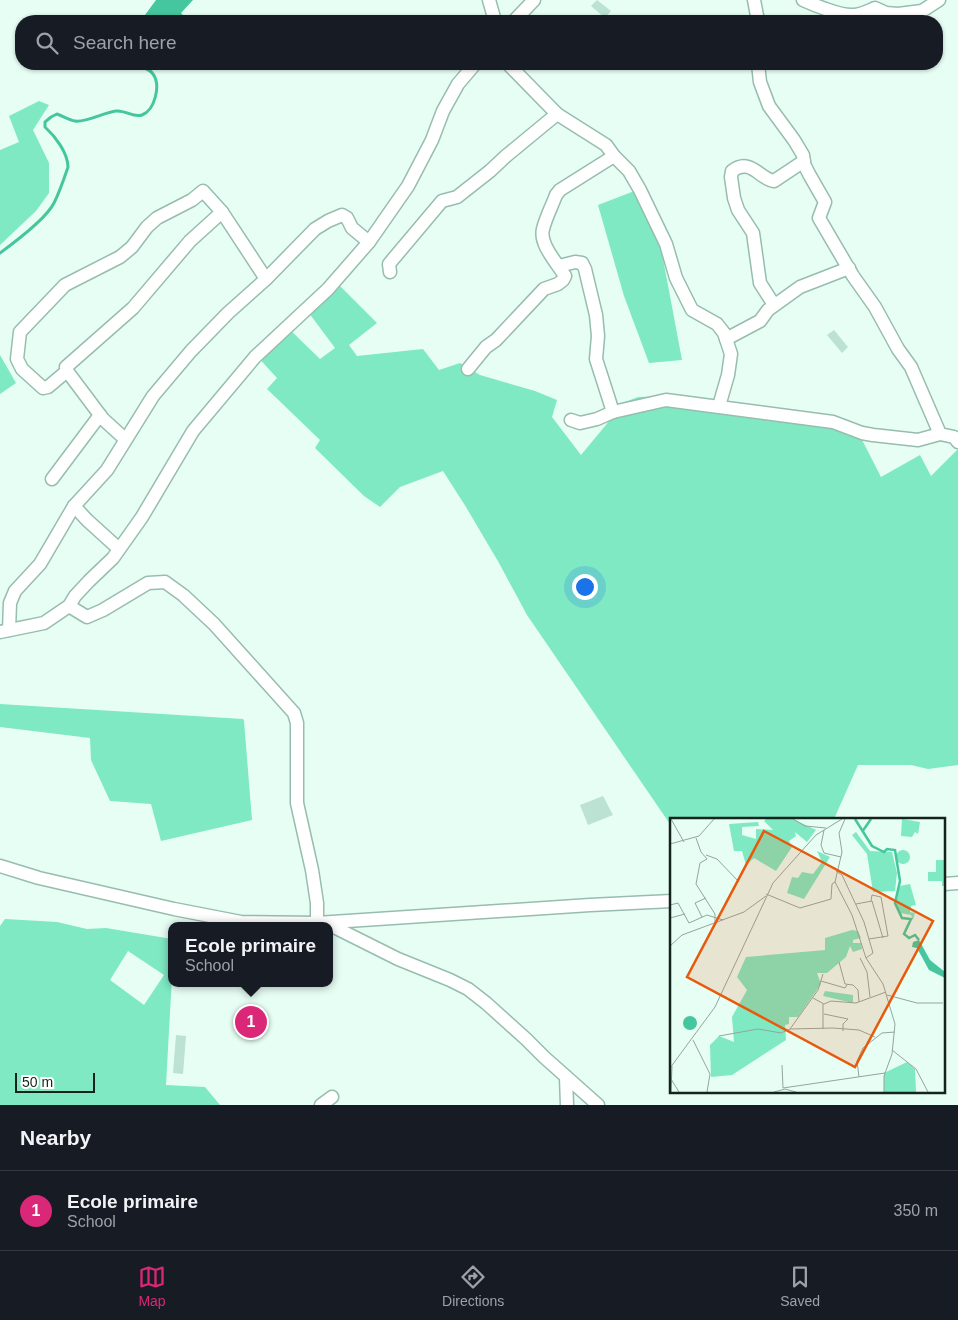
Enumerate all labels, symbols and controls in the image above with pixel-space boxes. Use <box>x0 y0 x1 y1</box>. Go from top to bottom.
search box <box>15 15 943 70</box>
icon: search <box>33 29 61 57</box>
text: Search here <box>73 32 177 53</box>
your location <box>572 574 598 600</box>
inset map <box>670 818 946 1092</box>
popup <box>168 922 333 987</box>
text: Ecole primaire <box>185 935 316 956</box>
text: School <box>185 957 234 974</box>
pin: 1 <box>235 1003 267 1041</box>
scale bar <box>15 1070 95 1093</box>
text: 50 m <box>22 1074 53 1090</box>
text: Nearby <box>20 1126 91 1149</box>
text: Ecole primaire <box>67 1191 198 1212</box>
text: 1 <box>32 1202 40 1219</box>
text: 350 m <box>894 1202 938 1219</box>
text: School <box>67 1213 116 1230</box>
tab: Map <box>138 1263 166 1309</box>
tab: Directions <box>442 1263 504 1309</box>
tab: Saved <box>780 1263 820 1309</box>

